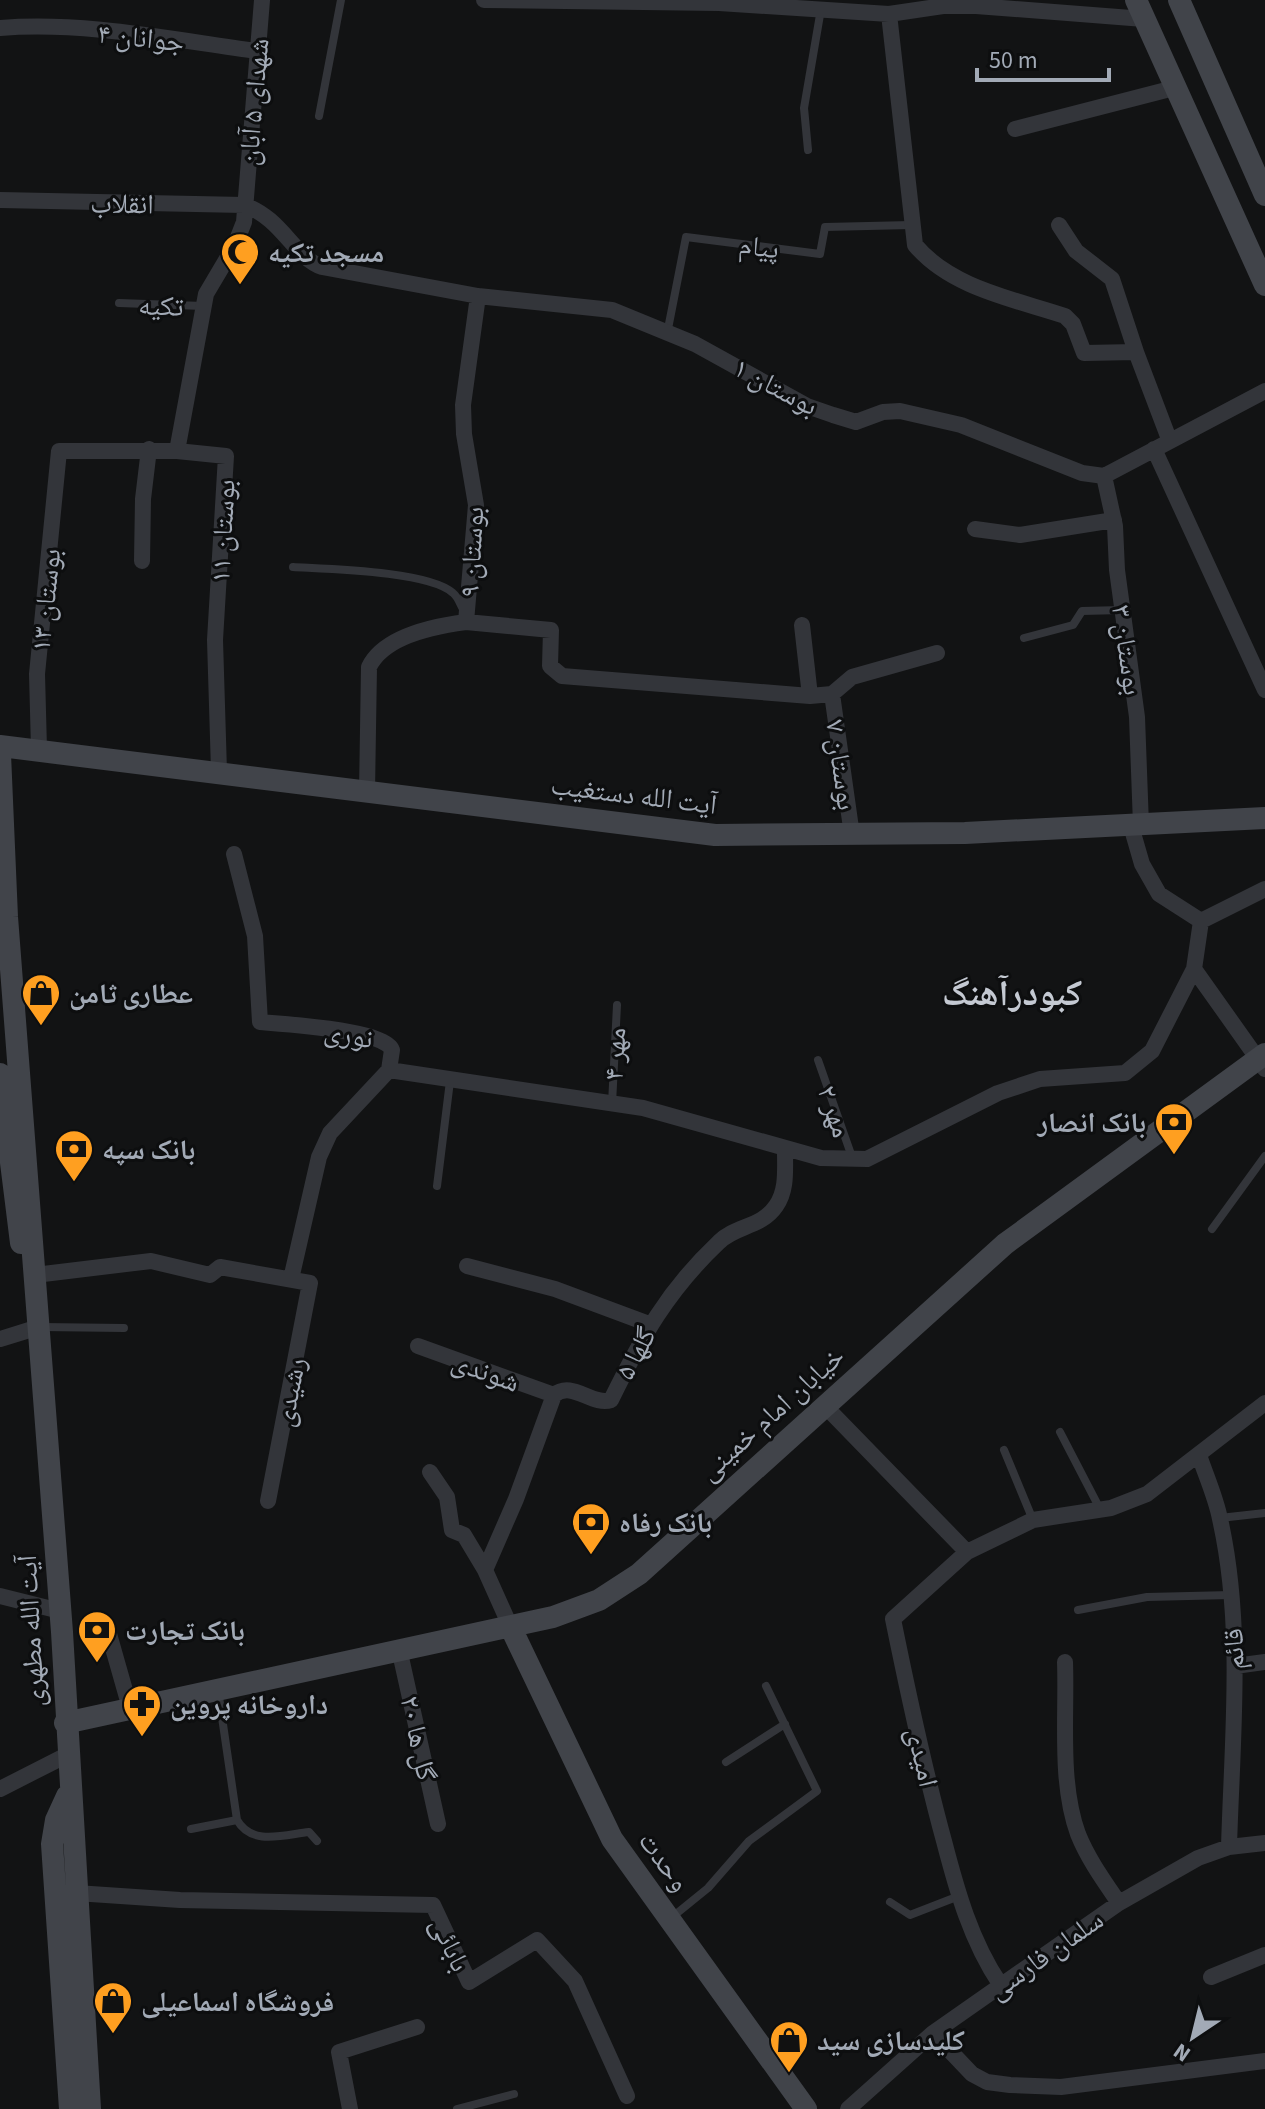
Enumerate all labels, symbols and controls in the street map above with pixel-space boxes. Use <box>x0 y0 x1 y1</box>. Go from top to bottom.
street label: جوانان ۴ <box>96 14 186 62</box>
scale bar <box>977 32 1109 82</box>
street label: شهدای ۵ آبان <box>228 37 279 168</box>
text: 50 m <box>989 43 1038 78</box>
street label: انقلاب <box>90 183 154 225</box>
street label: پیام <box>736 225 781 269</box>
mosque icon: مسجد تکیه <box>219 231 261 286</box>
place label: مسجد تکیه <box>268 233 384 273</box>
street label: تکیه <box>138 285 184 327</box>
street label: بوستان ۱ <box>726 348 825 426</box>
street label: بوستان ۱۱ <box>200 478 246 584</box>
street label: بوستان ۹ <box>450 506 494 599</box>
street label: بوستان ۱۳ <box>21 547 71 654</box>
street label: بوستان ۳ <box>1101 602 1153 698</box>
street label: بوستان ۷ <box>815 717 867 813</box>
street label: آیت الله دستغیب <box>549 765 720 825</box>
district label: کبودرآهنگ <box>942 968 1082 1019</box>
shop icon: عطاری ثامن <box>20 972 62 1027</box>
place label: عطاری ثامن <box>69 974 193 1014</box>
street label: نوری <box>321 1011 377 1059</box>
street label: مهر ۴ <box>594 1027 636 1082</box>
street label: مهر ۲ <box>807 1080 862 1143</box>
bank icon: بانک انصار <box>1153 1101 1195 1156</box>
place label: بانک انصار <box>1036 1103 1146 1143</box>
bank icon: بانک سپه <box>53 1128 95 1183</box>
place label: بانک سپه <box>102 1130 195 1170</box>
street label: گلها ۵ <box>605 1320 666 1387</box>
street label: خیابان امام خمینی <box>690 1337 854 1490</box>
street label: شوندی <box>446 1341 525 1403</box>
street label: رشیدی <box>264 1354 316 1430</box>
bank icon: بانک رفاه <box>570 1501 612 1556</box>
place label: بانک رفاه <box>619 1503 712 1543</box>
street label: آیت الله مطهری <box>7 1553 55 1708</box>
bank icon: بانک تجارت <box>76 1609 118 1664</box>
place label: بانک تجارت <box>125 1611 245 1651</box>
street label: قائم <box>1213 1628 1255 1670</box>
pharmacy icon: داروخانه پروین <box>121 1683 163 1738</box>
place label: داروخانه پروین <box>170 1685 328 1725</box>
street label: گل ها ۲۰ <box>390 1692 447 1785</box>
street label: امیدی <box>896 1723 948 1791</box>
street label: وحدت <box>629 1823 700 1900</box>
street label: سلمان فارسی <box>980 1900 1112 2009</box>
street label: بابائی <box>420 1910 480 1978</box>
shop icon: فروشگاه اسماعیلی <box>92 1980 134 2035</box>
place label: فروشگاه اسماعیلی <box>141 1982 334 2022</box>
north arrow <box>1153 1997 1233 2077</box>
shop icon: کلیدسازی سید <box>768 2019 810 2074</box>
place label: کلیدسازی سید <box>817 2021 965 2061</box>
text: N <box>1167 2035 1197 2070</box>

